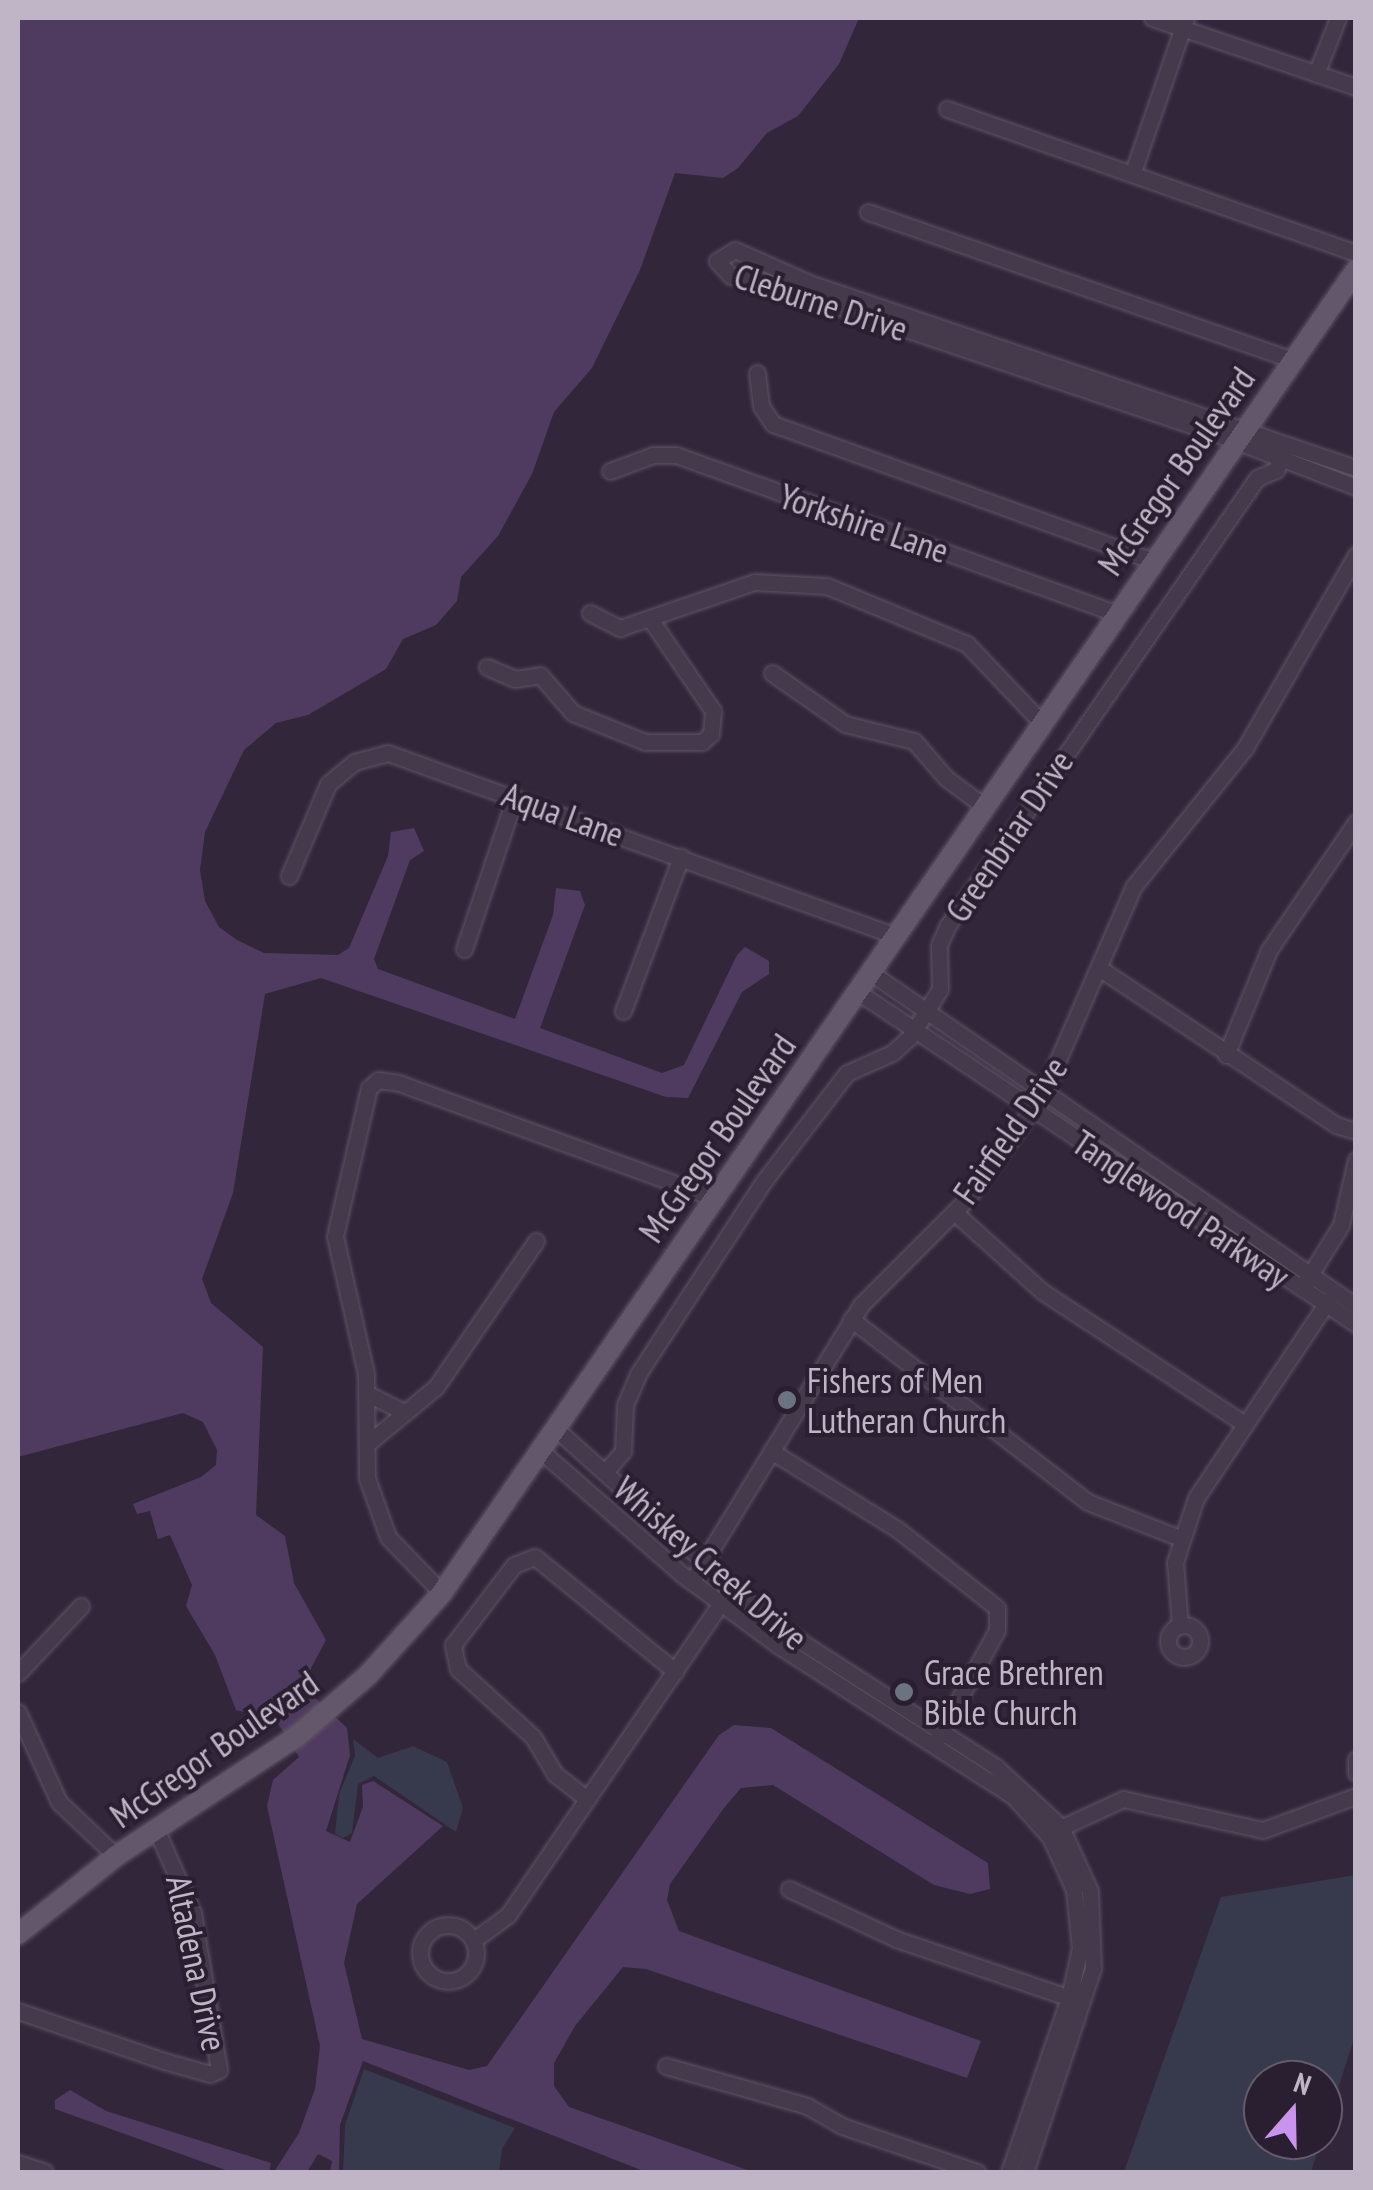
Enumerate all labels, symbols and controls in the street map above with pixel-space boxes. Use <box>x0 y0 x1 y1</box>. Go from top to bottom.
street label: Cleburne Drive <box>729 254 913 350</box>
street label: McGregor Boulevard <box>1089 359 1263 583</box>
street label: Yorkshire Lane <box>774 475 954 571</box>
street label: Greenbriar Drive <box>936 742 1082 930</box>
street label: Aqua Lane <box>497 773 629 855</box>
street label: McGregor Boulevard <box>630 1026 804 1250</box>
street label: Fairfield Drive <box>944 1048 1076 1212</box>
street label: Tanglewood Parkway <box>1065 1121 1297 1297</box>
place label: Fishers of Men Lutheran Church <box>807 1359 1006 1441</box>
marker: Fishers of Men Lutheran Church <box>776 1389 798 1411</box>
street label: Whiskey Creek Drive <box>605 1467 817 1659</box>
place label: Grace Brethren Bible Church <box>924 1651 1104 1733</box>
street label: McGregor Boulevard <box>102 1662 326 1836</box>
marker: Grace Brethren Bible Church <box>893 1681 915 1703</box>
street label: Altadena Drive <box>158 1871 236 2055</box>
north arrow <box>1243 2060 1343 2160</box>
text: N <box>1289 2063 1316 2103</box>

